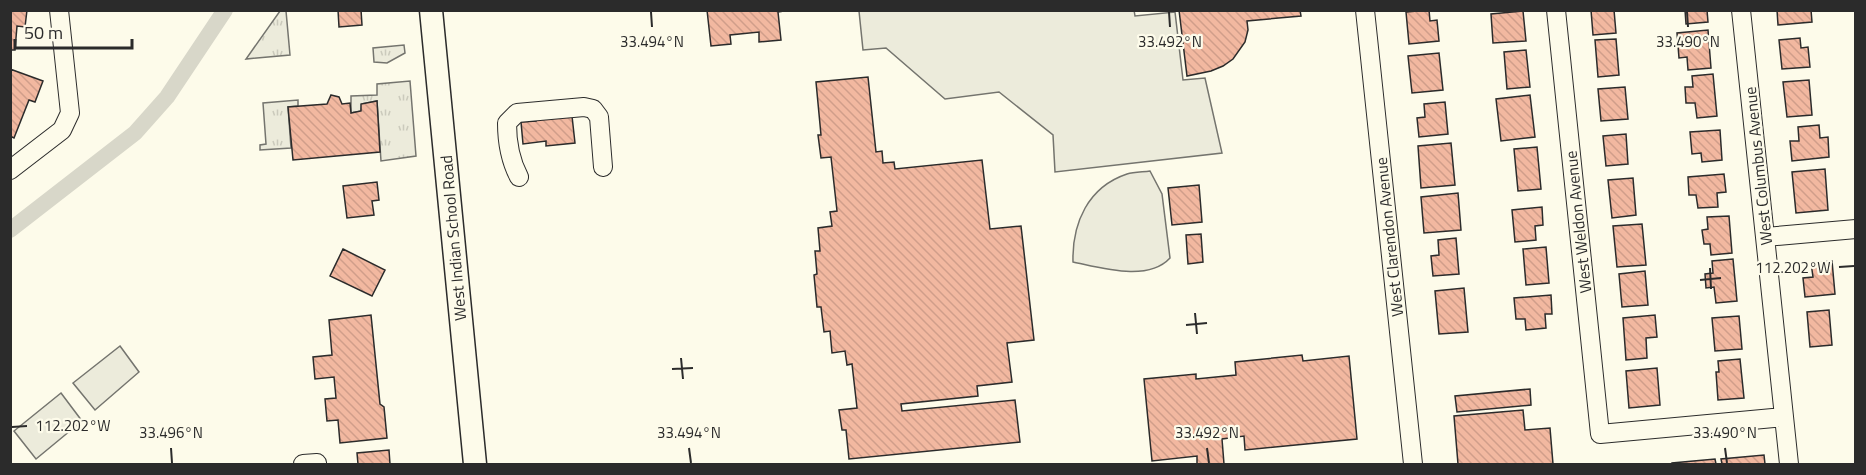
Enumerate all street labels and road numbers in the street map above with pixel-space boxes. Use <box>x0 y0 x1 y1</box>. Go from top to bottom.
street label: West Columbus Avenue <box>1738 86 1778 246</box>
street label: West Weldon Avenue <box>1559 150 1597 294</box>
street label: West Indian School Road <box>434 154 472 322</box>
street label: West Clarendon Avenue <box>1369 156 1409 318</box>

